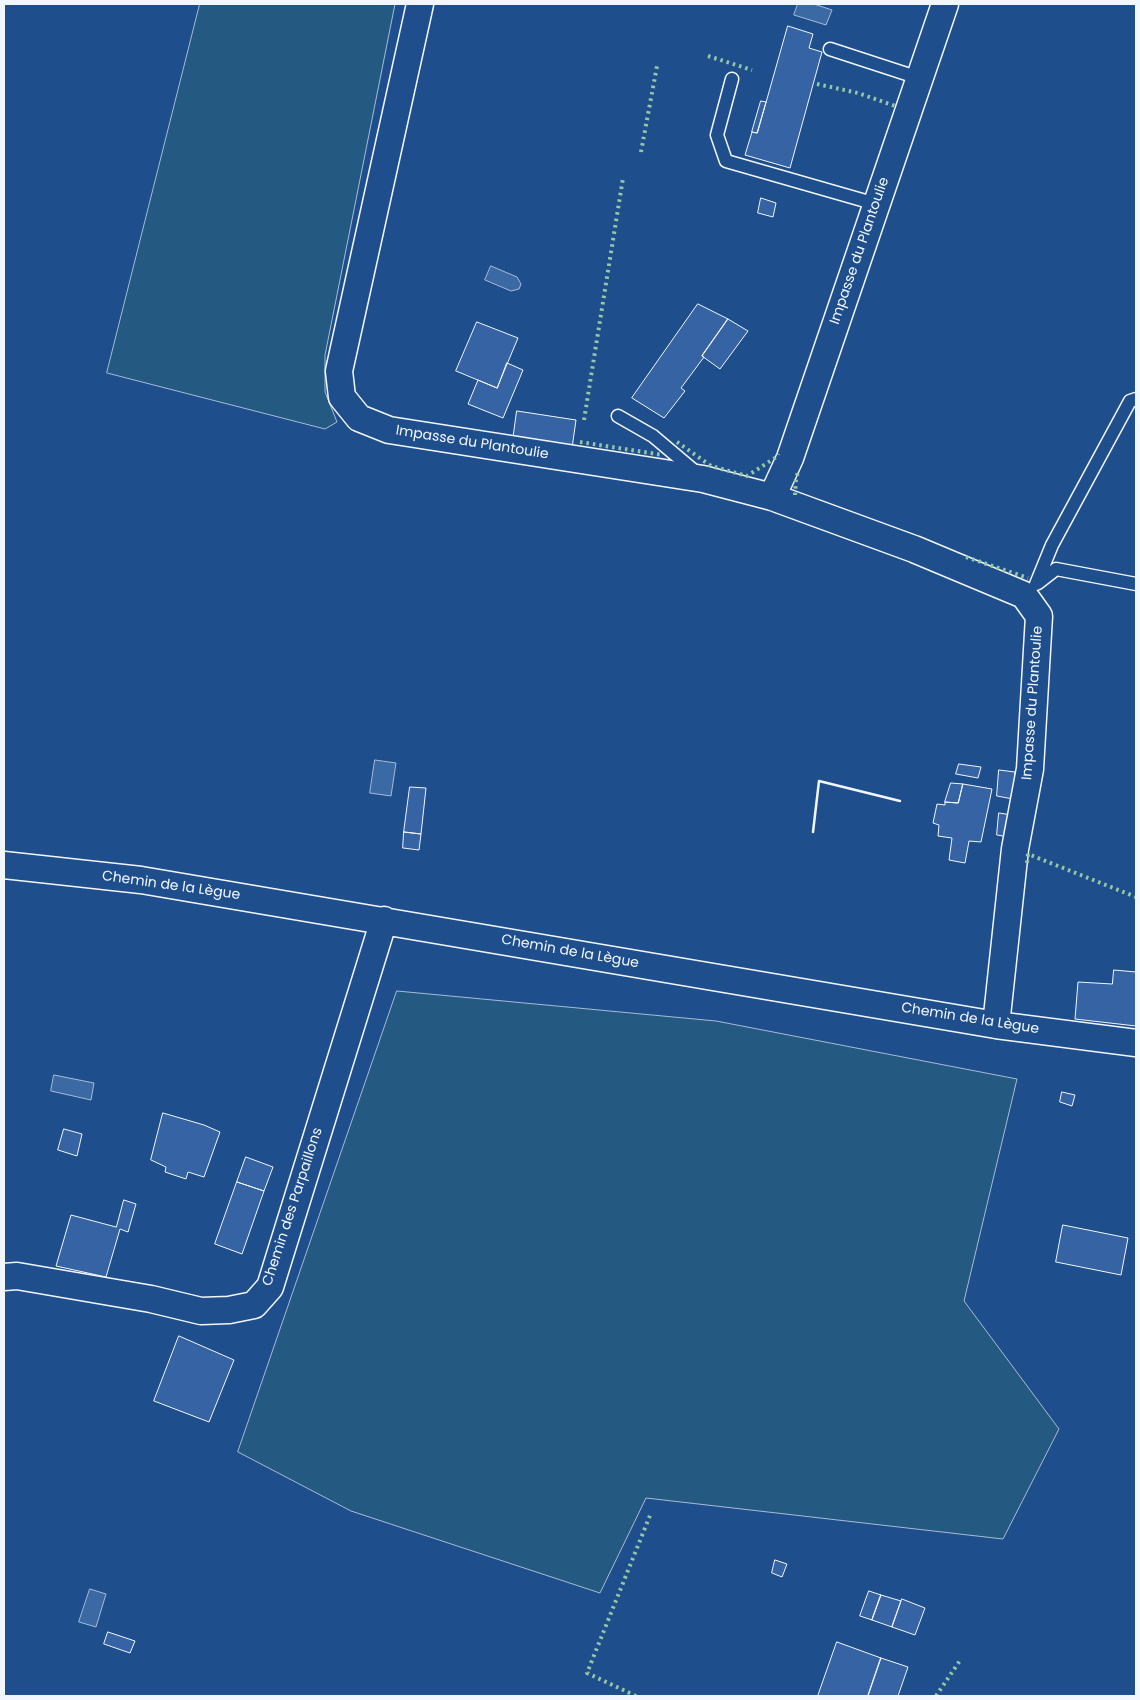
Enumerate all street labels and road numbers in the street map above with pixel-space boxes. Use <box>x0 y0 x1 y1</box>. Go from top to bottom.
street label: Impasse du Plantoulie <box>827 175 893 327</box>
street label: Impasse du Plantoulie <box>394 423 550 463</box>
street label: Impasse du Plantoulie <box>1019 625 1047 781</box>
street label: Chemin de la Lègue <box>101 868 241 904</box>
street label: Chemin de la Lègue <box>500 932 640 972</box>
street label: Chemin de la Lègue <box>900 1000 1040 1038</box>
street label: Chemin des Parpaillons <box>259 1126 327 1288</box>

